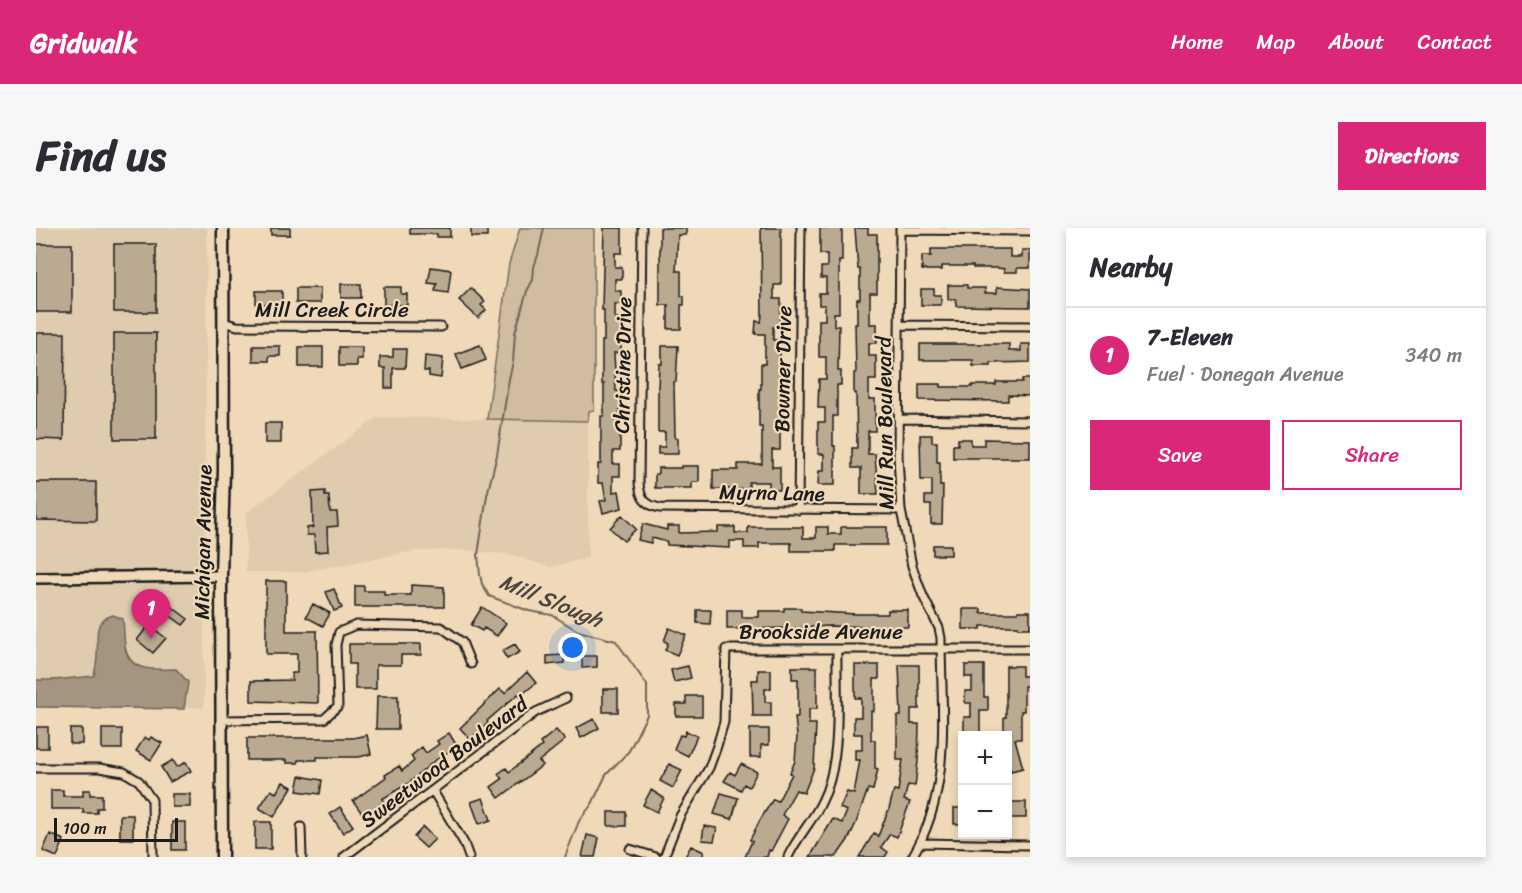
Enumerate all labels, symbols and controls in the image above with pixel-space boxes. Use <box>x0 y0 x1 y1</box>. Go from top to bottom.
text: Gridwalk <box>30 18 138 67</box>
text: Home <box>1171 23 1223 61</box>
text: Map <box>1256 23 1295 61</box>
text: About <box>1328 23 1385 61</box>
text: Contact <box>1418 23 1492 61</box>
text: Find us <box>36 119 166 193</box>
button: Directions <box>1338 122 1486 190</box>
text: Nearby <box>1090 244 1172 290</box>
street label: Mill Creek Circle <box>255 291 409 329</box>
street label: Christine Drive <box>603 296 643 434</box>
street label: Bowmer Drive <box>763 305 803 433</box>
text: 7-Eleven <box>1147 318 1233 357</box>
street label: Mill Run Boulevard <box>864 334 906 510</box>
text: 1 <box>1105 338 1114 373</box>
text: 340 m <box>1405 338 1462 373</box>
text: Fuel · Donegan Avenue <box>1147 357 1344 392</box>
button: Save <box>1090 420 1270 490</box>
button: Share <box>1282 420 1462 490</box>
street label: Michigan Avenue <box>183 464 223 620</box>
street label: Myrna Lane <box>719 473 825 513</box>
water label: Mill Slough <box>493 562 610 640</box>
pin: 1 <box>132 590 170 639</box>
street label: Brookside Avenue <box>739 613 903 651</box>
your location <box>558 633 587 662</box>
street label: Sweetwood Boulevard <box>352 685 538 838</box>
map controls <box>958 731 1012 839</box>
button: + <box>958 731 1012 785</box>
button: − <box>958 785 1012 839</box>
text: 100 m <box>63 814 107 843</box>
scale bar <box>54 815 178 842</box>

